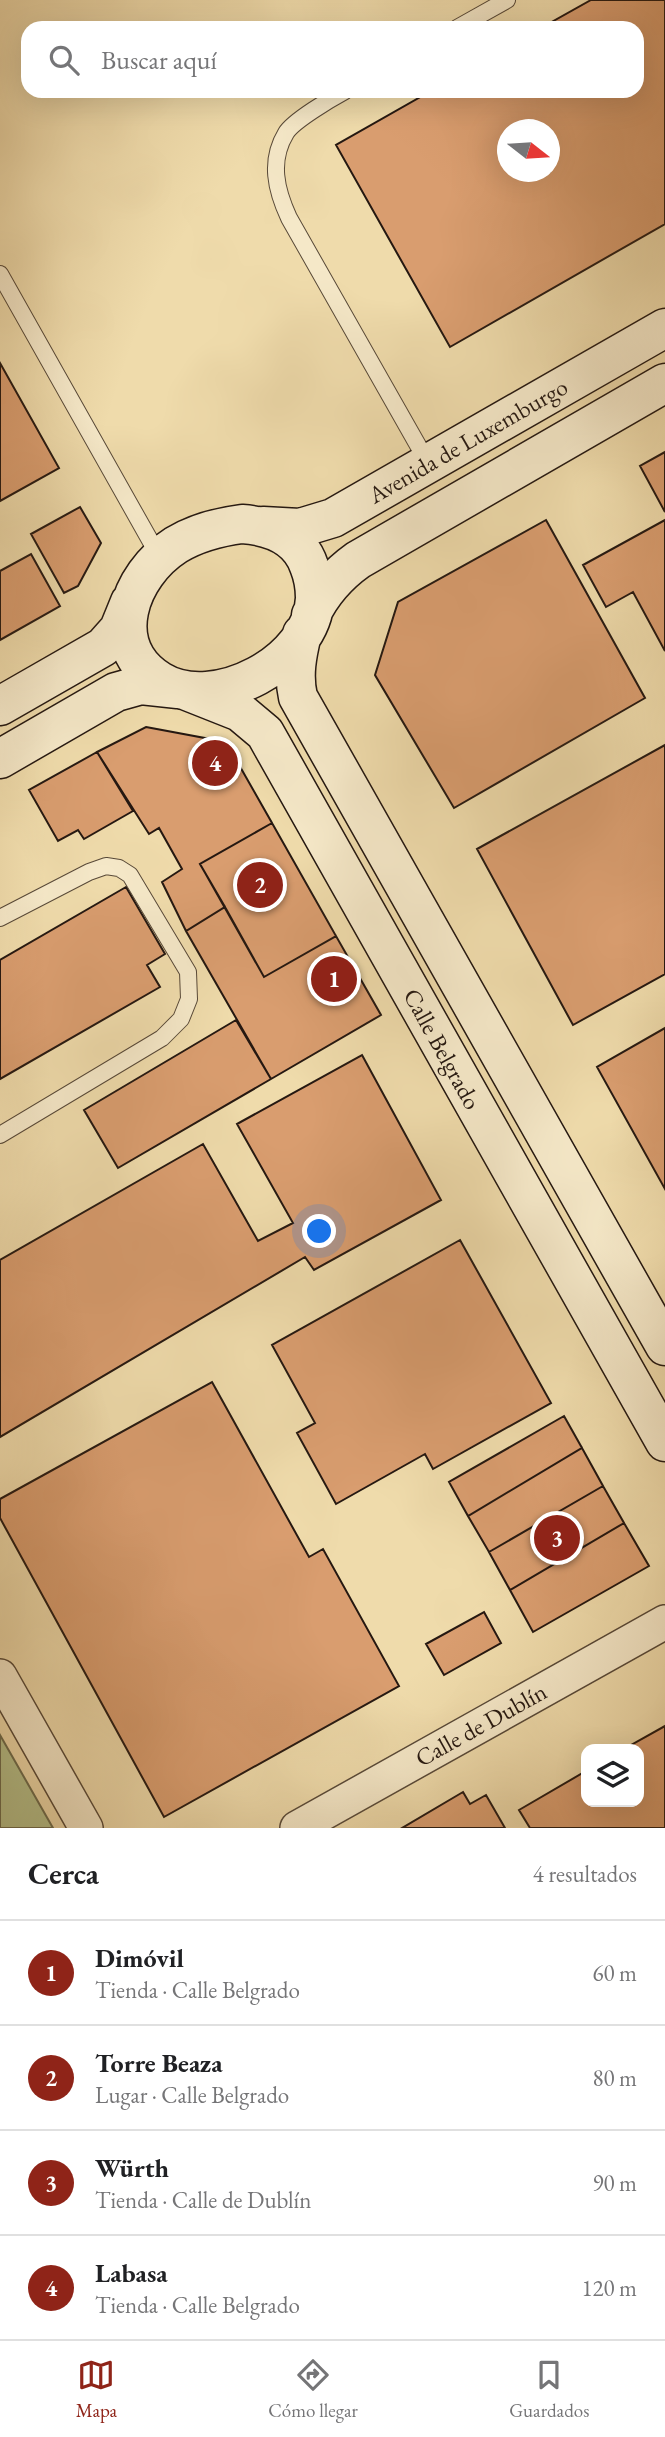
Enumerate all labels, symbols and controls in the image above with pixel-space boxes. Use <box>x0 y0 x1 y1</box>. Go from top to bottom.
search box <box>21 21 644 98</box>
icon: search <box>45 41 83 79</box>
text: Buscar aquí <box>101 43 217 77</box>
north arrow <box>497 119 560 182</box>
street label: Avenida de Luxemburgo <box>362 371 573 511</box>
pin: 4 <box>192 737 238 789</box>
pin: 2 <box>237 859 283 911</box>
pin: 1 <box>311 953 357 1005</box>
street label: Calle Belgrado <box>397 983 488 1115</box>
your location <box>302 1214 336 1248</box>
pin: 3 <box>534 1512 580 1564</box>
street label: Calle de Dublín <box>410 1676 552 1773</box>
map controls <box>581 1744 644 1807</box>
button: layers <box>581 1744 644 1807</box>
text: Cerca <box>28 1854 99 1893</box>
text: 4 resultados <box>533 1859 637 1889</box>
text: Dimóvil <box>95 1941 184 1975</box>
text: 1 <box>45 1958 57 1988</box>
text: 60 m <box>592 1958 637 1988</box>
text: Tienda · Calle Belgrado <box>95 1975 300 2005</box>
text: Torre Beaza <box>95 2046 223 2080</box>
text: 2 <box>45 2063 57 2093</box>
text: 80 m <box>592 2063 637 2093</box>
text: Lugar · Calle Belgrado <box>95 2080 289 2110</box>
text: Würth <box>95 2151 169 2185</box>
text: 3 <box>45 2168 57 2198</box>
text: 90 m <box>592 2168 637 2198</box>
text: Tienda · Calle de Dublín <box>95 2185 311 2215</box>
text: Labasa <box>95 2256 168 2290</box>
text: 4 <box>45 2273 57 2303</box>
text: 120 m <box>581 2273 637 2303</box>
text: Tienda · Calle Belgrado <box>95 2290 300 2320</box>
tab: Mapa <box>76 2356 117 2423</box>
tab: Cómo llegar <box>268 2356 358 2423</box>
tab: Guardados <box>509 2356 589 2423</box>

